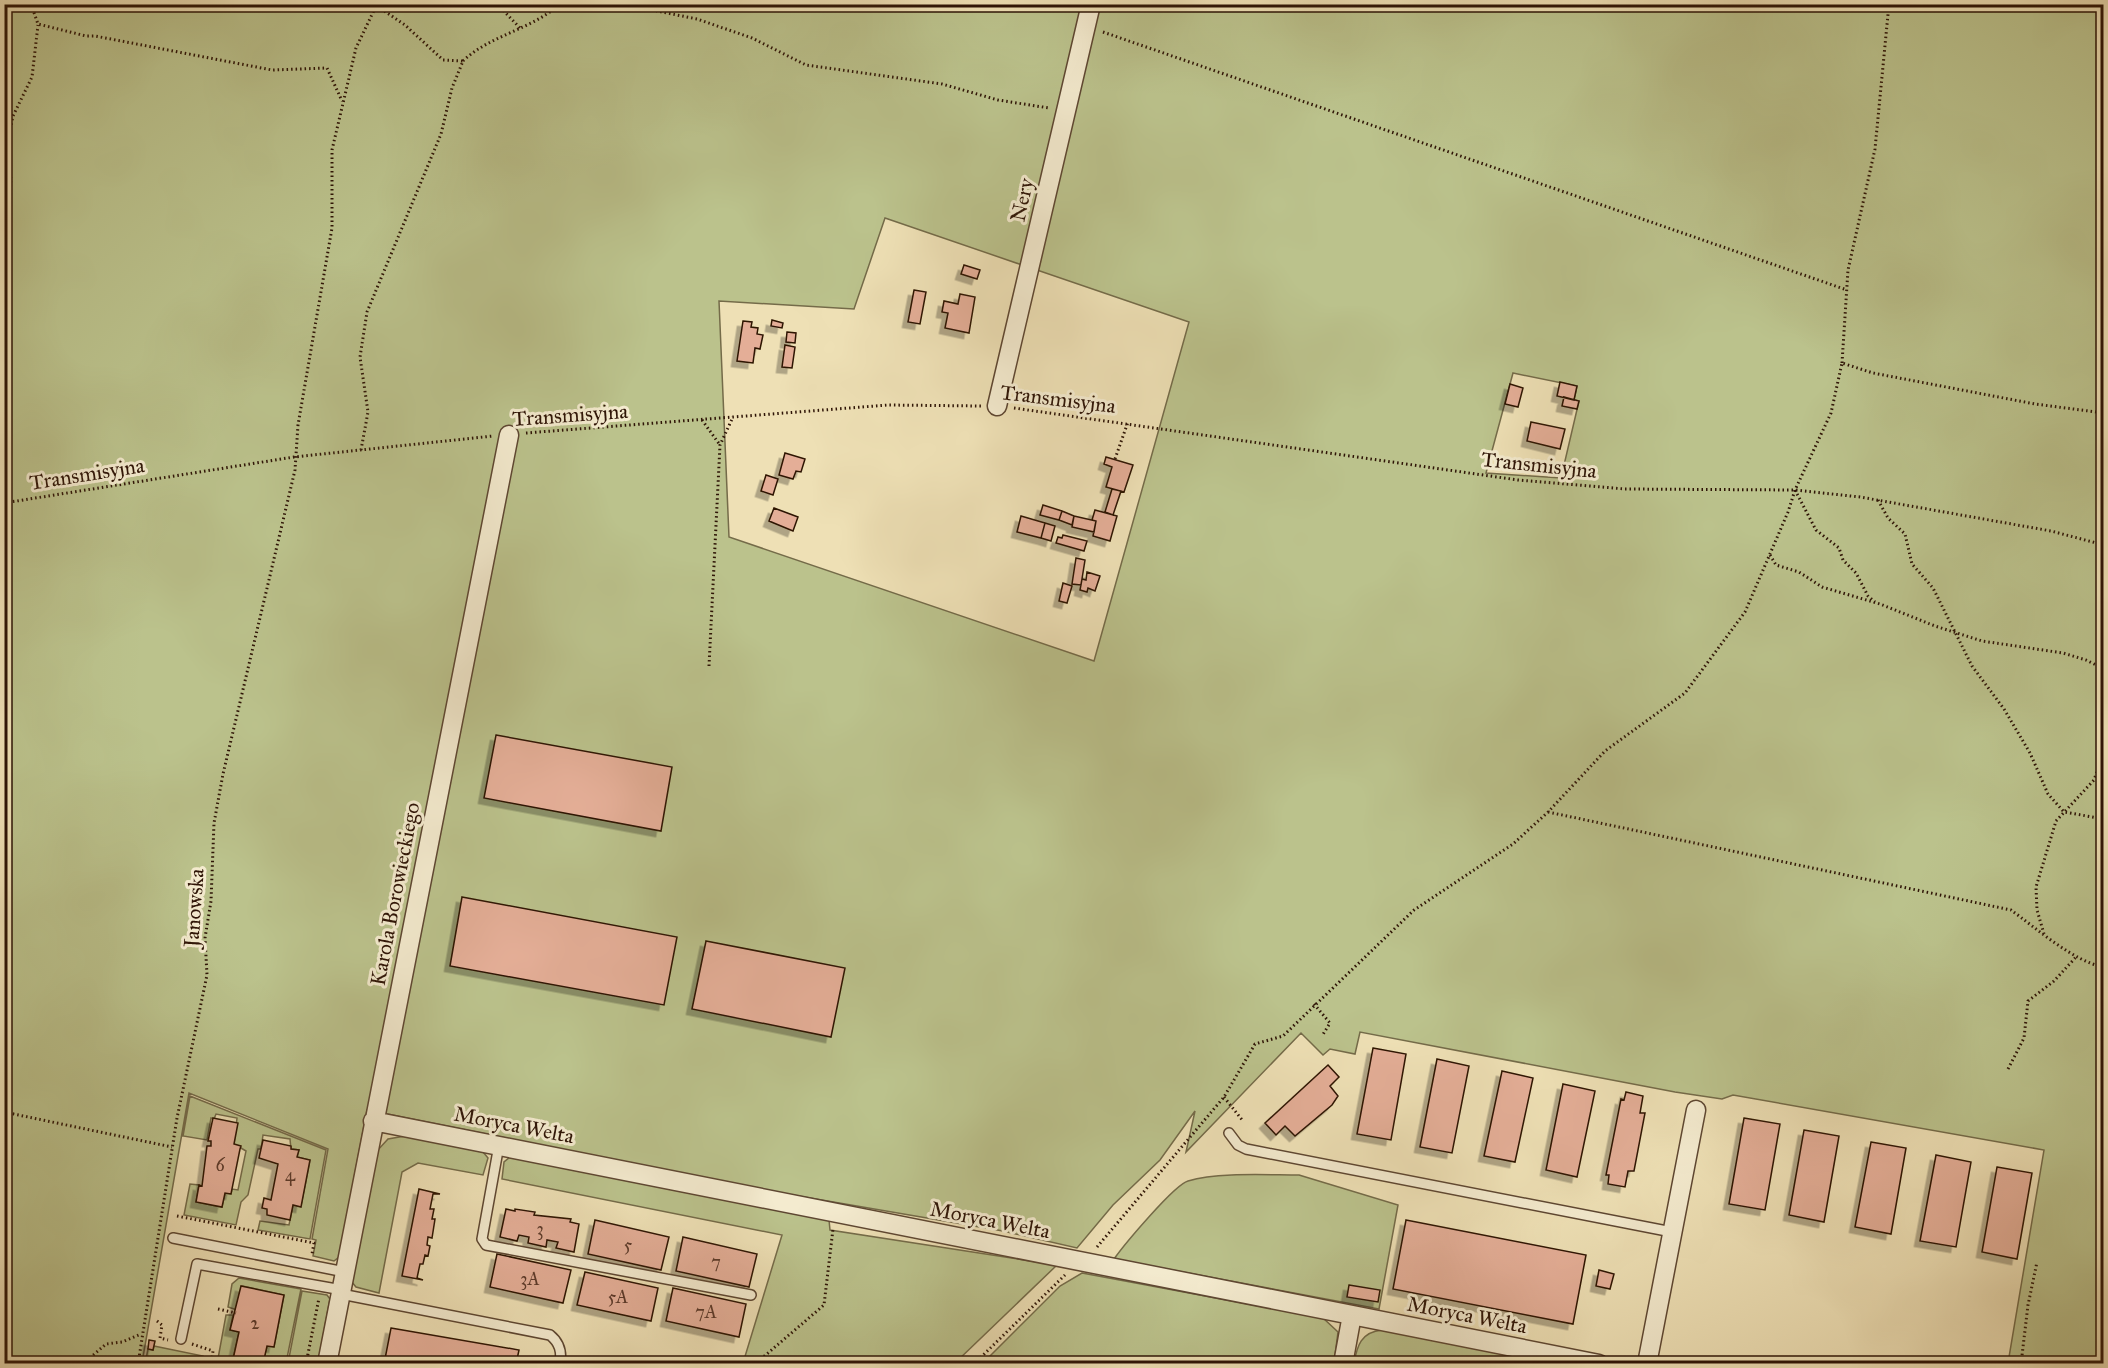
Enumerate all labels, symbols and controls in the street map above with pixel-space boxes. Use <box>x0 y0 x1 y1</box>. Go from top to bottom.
street label: Nery <box>1004 175 1040 224</box>
street label: Transmisyjna <box>999 379 1117 419</box>
street label: Transmisyjna <box>511 398 629 432</box>
street label: Transmisyjna <box>1480 446 1598 484</box>
street label: Transmisyjna <box>28 452 146 496</box>
street label: Karola Borowieckiego <box>364 800 426 988</box>
street label: Janowska <box>178 868 210 950</box>
street label: Moryca Welta <box>452 1101 576 1149</box>
house number: 6 <box>215 1154 225 1176</box>
house number: 4 <box>285 1164 296 1186</box>
street label: Moryca Welta <box>928 1196 1052 1244</box>
house number: 3 <box>536 1218 544 1240</box>
house number: 5 <box>624 1234 633 1256</box>
house number: 7 <box>711 1251 721 1273</box>
house number: 3A <box>520 1268 540 1290</box>
house number: 5A <box>608 1286 628 1308</box>
street label: Moryca Welta <box>1405 1291 1529 1339</box>
house number: 7A <box>695 1301 717 1323</box>
house number: 2 <box>251 1312 260 1334</box>

